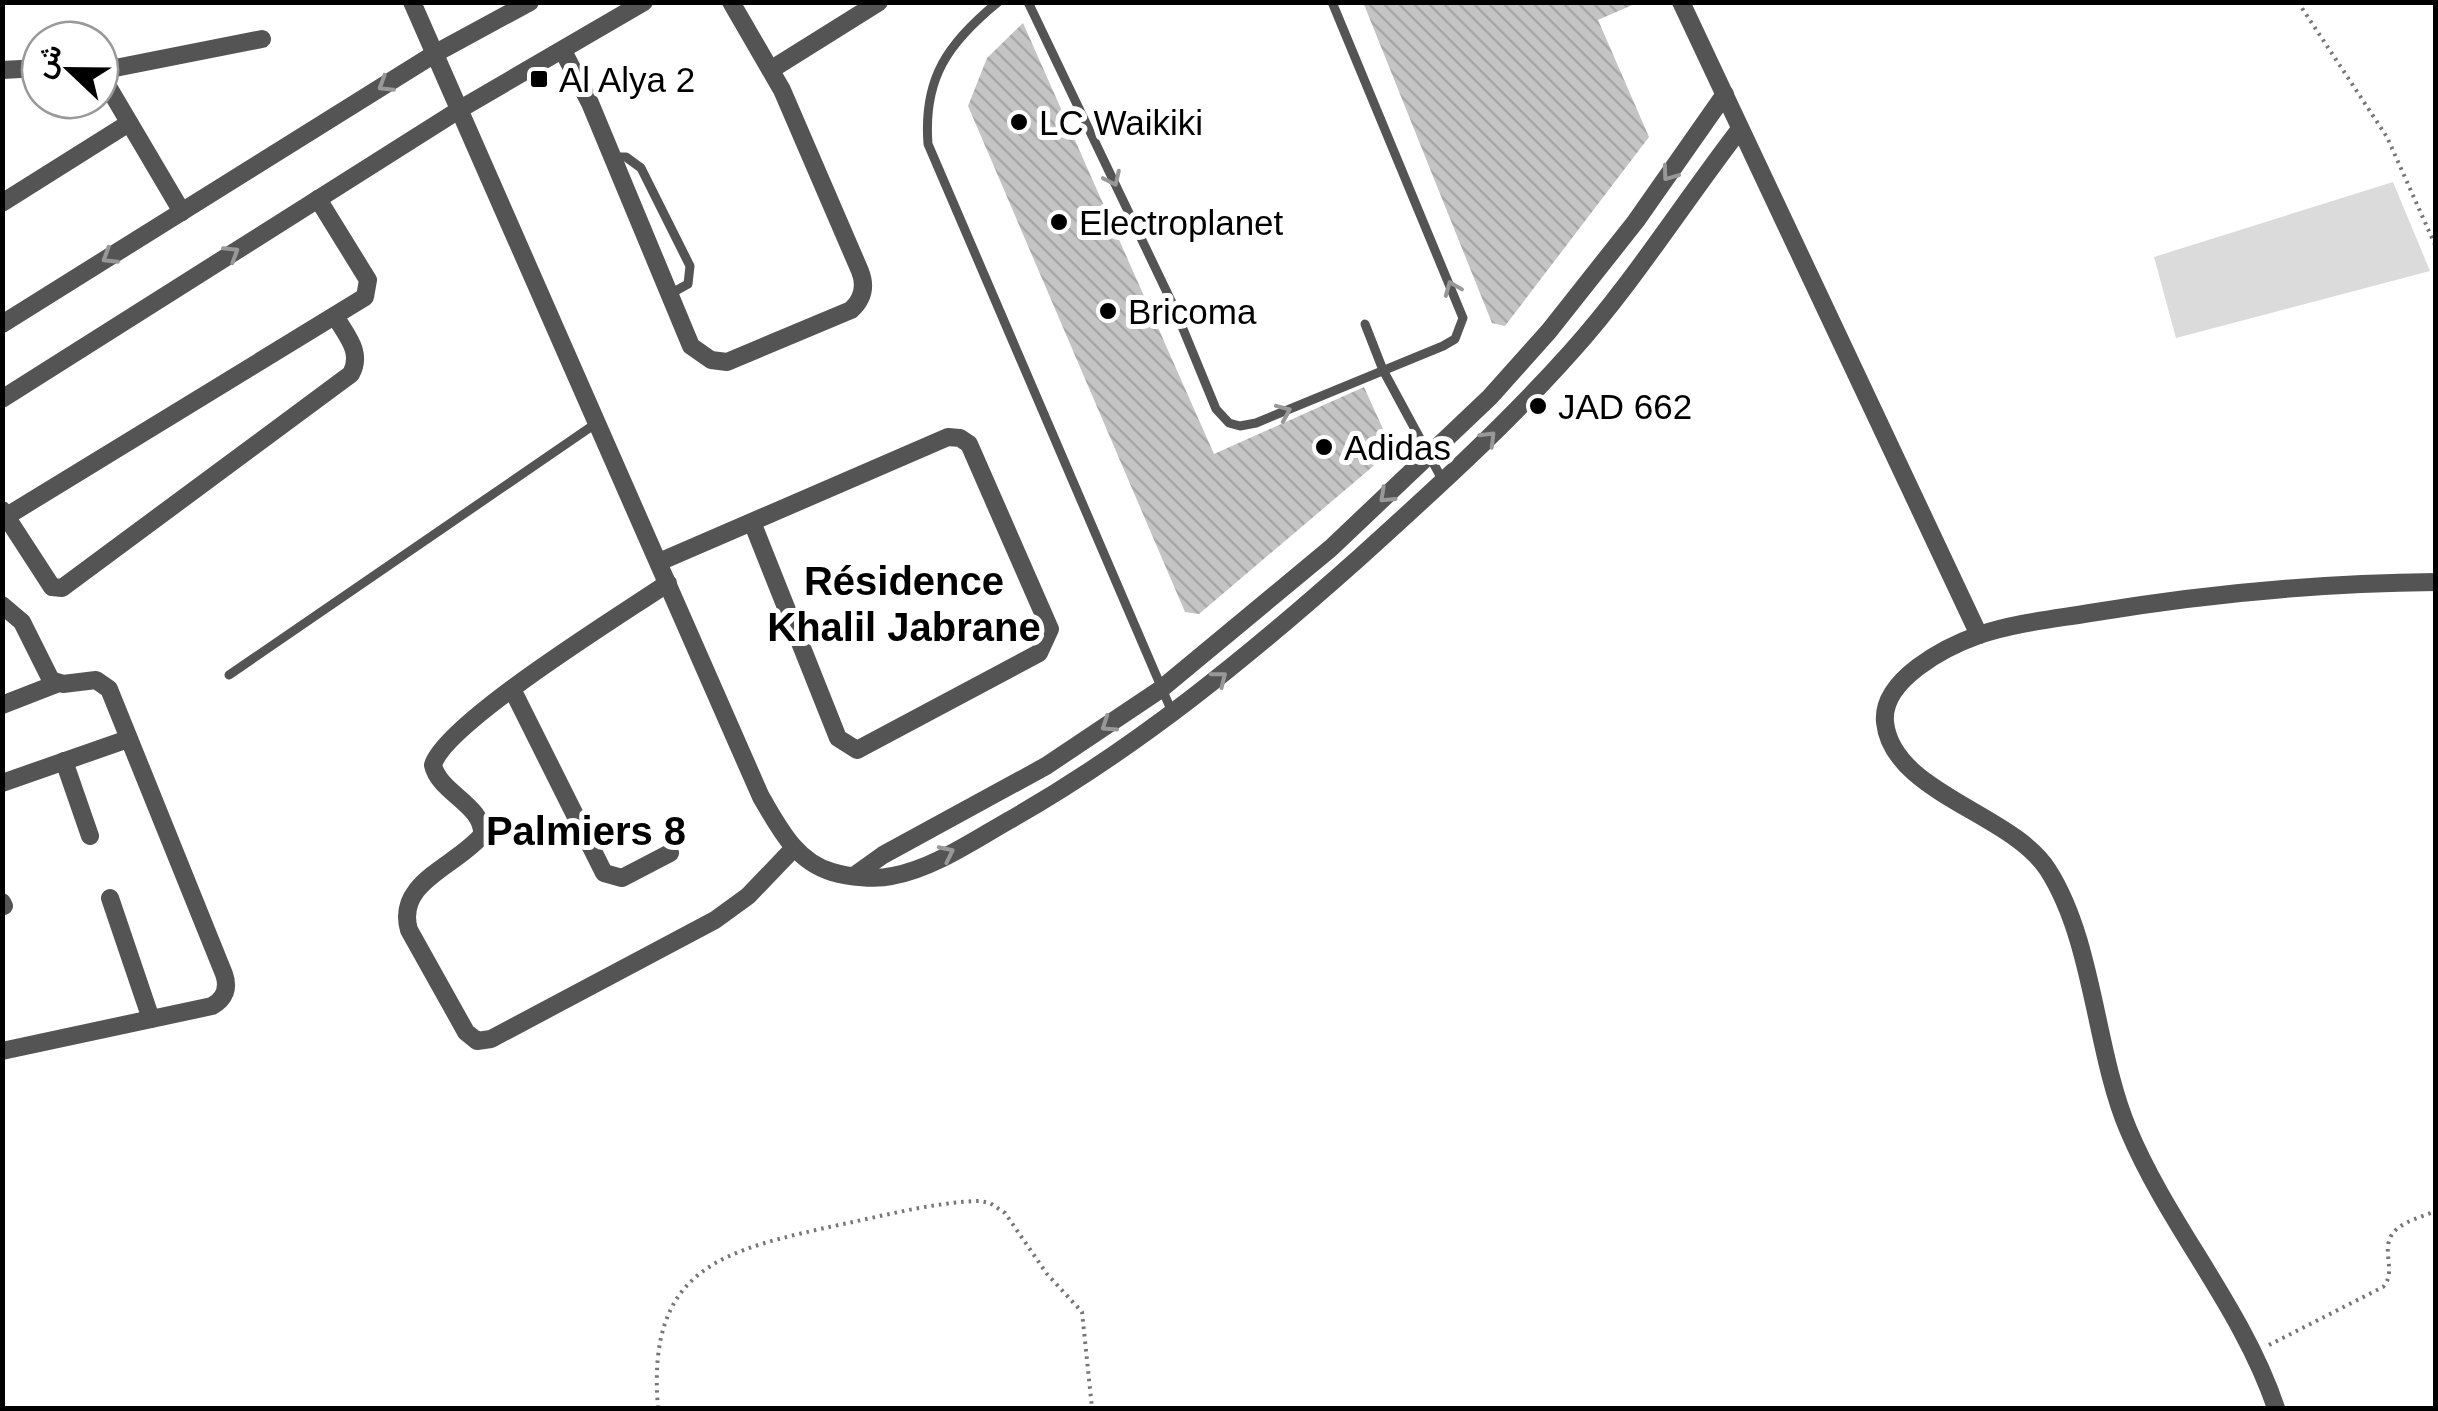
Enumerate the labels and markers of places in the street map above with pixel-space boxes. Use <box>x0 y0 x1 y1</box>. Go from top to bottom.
place label: Al Alya 2 <box>559 60 695 99</box>
marker: Al Alya 2 <box>528 68 550 90</box>
place label: LC Waikiki <box>1039 103 1203 142</box>
marker: LC Waikiki <box>1008 111 1030 133</box>
place label: Electroplanet <box>1079 203 1284 242</box>
marker: Electroplanet <box>1048 211 1070 233</box>
place label: Bricoma <box>1128 292 1257 331</box>
marker: Bricoma <box>1097 300 1119 322</box>
place label: JAD 662 <box>1558 387 1692 426</box>
marker: JAD 662 <box>1527 395 1549 417</box>
place label: Adidas <box>1344 428 1451 467</box>
marker: Adidas <box>1313 436 1335 458</box>

